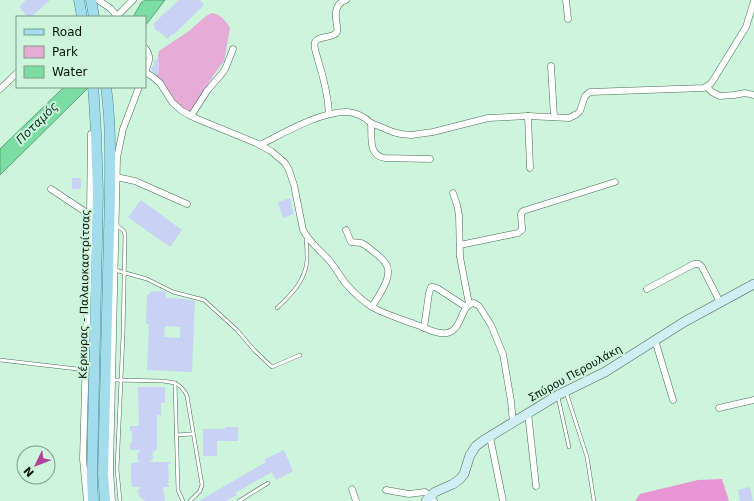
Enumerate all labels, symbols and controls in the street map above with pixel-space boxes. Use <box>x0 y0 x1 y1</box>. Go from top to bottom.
legend <box>16 16 146 88</box>
text: Road <box>52 25 82 39</box>
text: Park <box>52 45 78 59</box>
text: Water <box>52 65 88 79</box>
water label: Ποταμός <box>13 99 61 147</box>
street label: Κέρκυρας - Παλαιοκαστρίτσας <box>77 209 92 379</box>
street label: Σπύρου Περουλάκη <box>526 342 624 405</box>
north arrow <box>16 445 56 485</box>
text: N <box>21 464 37 479</box>

